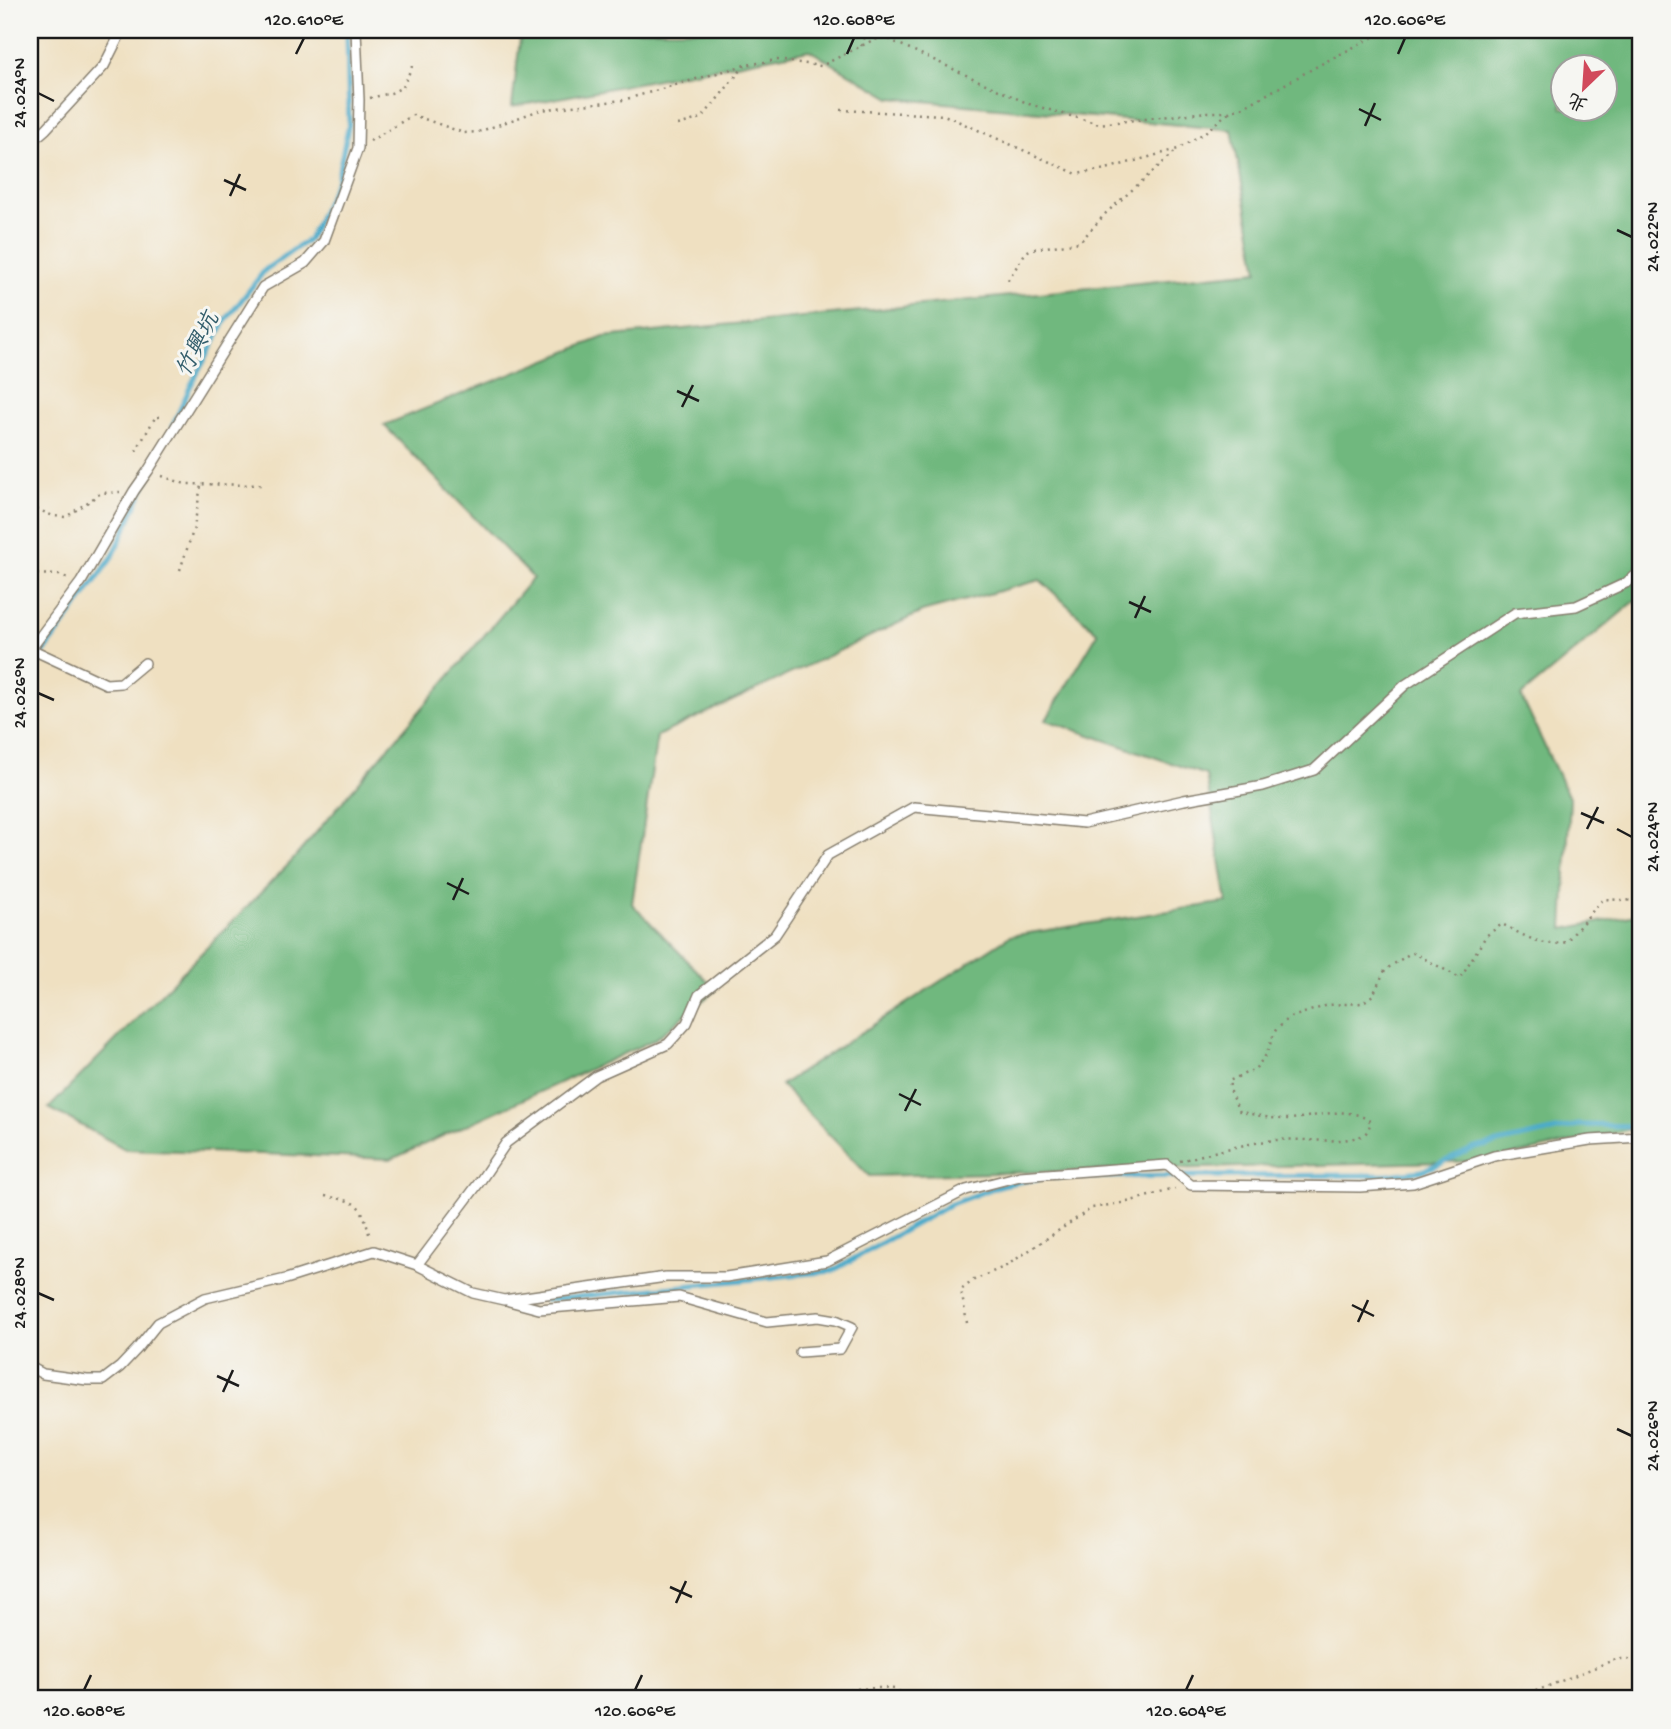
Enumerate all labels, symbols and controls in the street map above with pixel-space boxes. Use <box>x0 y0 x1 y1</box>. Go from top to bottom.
text: 120.610°E <box>264 11 344 32</box>
text: 120.608°E <box>813 11 895 32</box>
text: 120.606°E <box>1364 11 1446 32</box>
north arrow <box>1548 52 1618 122</box>
text: 24.024°N <box>11 58 32 128</box>
text: 北 <box>1565 86 1592 115</box>
text: 24.022°N <box>1644 202 1665 272</box>
water label: 竹興坑 <box>171 306 228 382</box>
text: 24.026°N <box>11 657 32 729</box>
text: 24.024°N <box>1644 802 1665 872</box>
text: 24.028°N <box>11 1257 32 1329</box>
text: 24.026°N <box>1644 1400 1665 1472</box>
text: 120.608°E <box>43 1702 125 1723</box>
text: 120.606°E <box>594 1702 676 1723</box>
text: 120.604°E <box>1145 1702 1226 1723</box>

